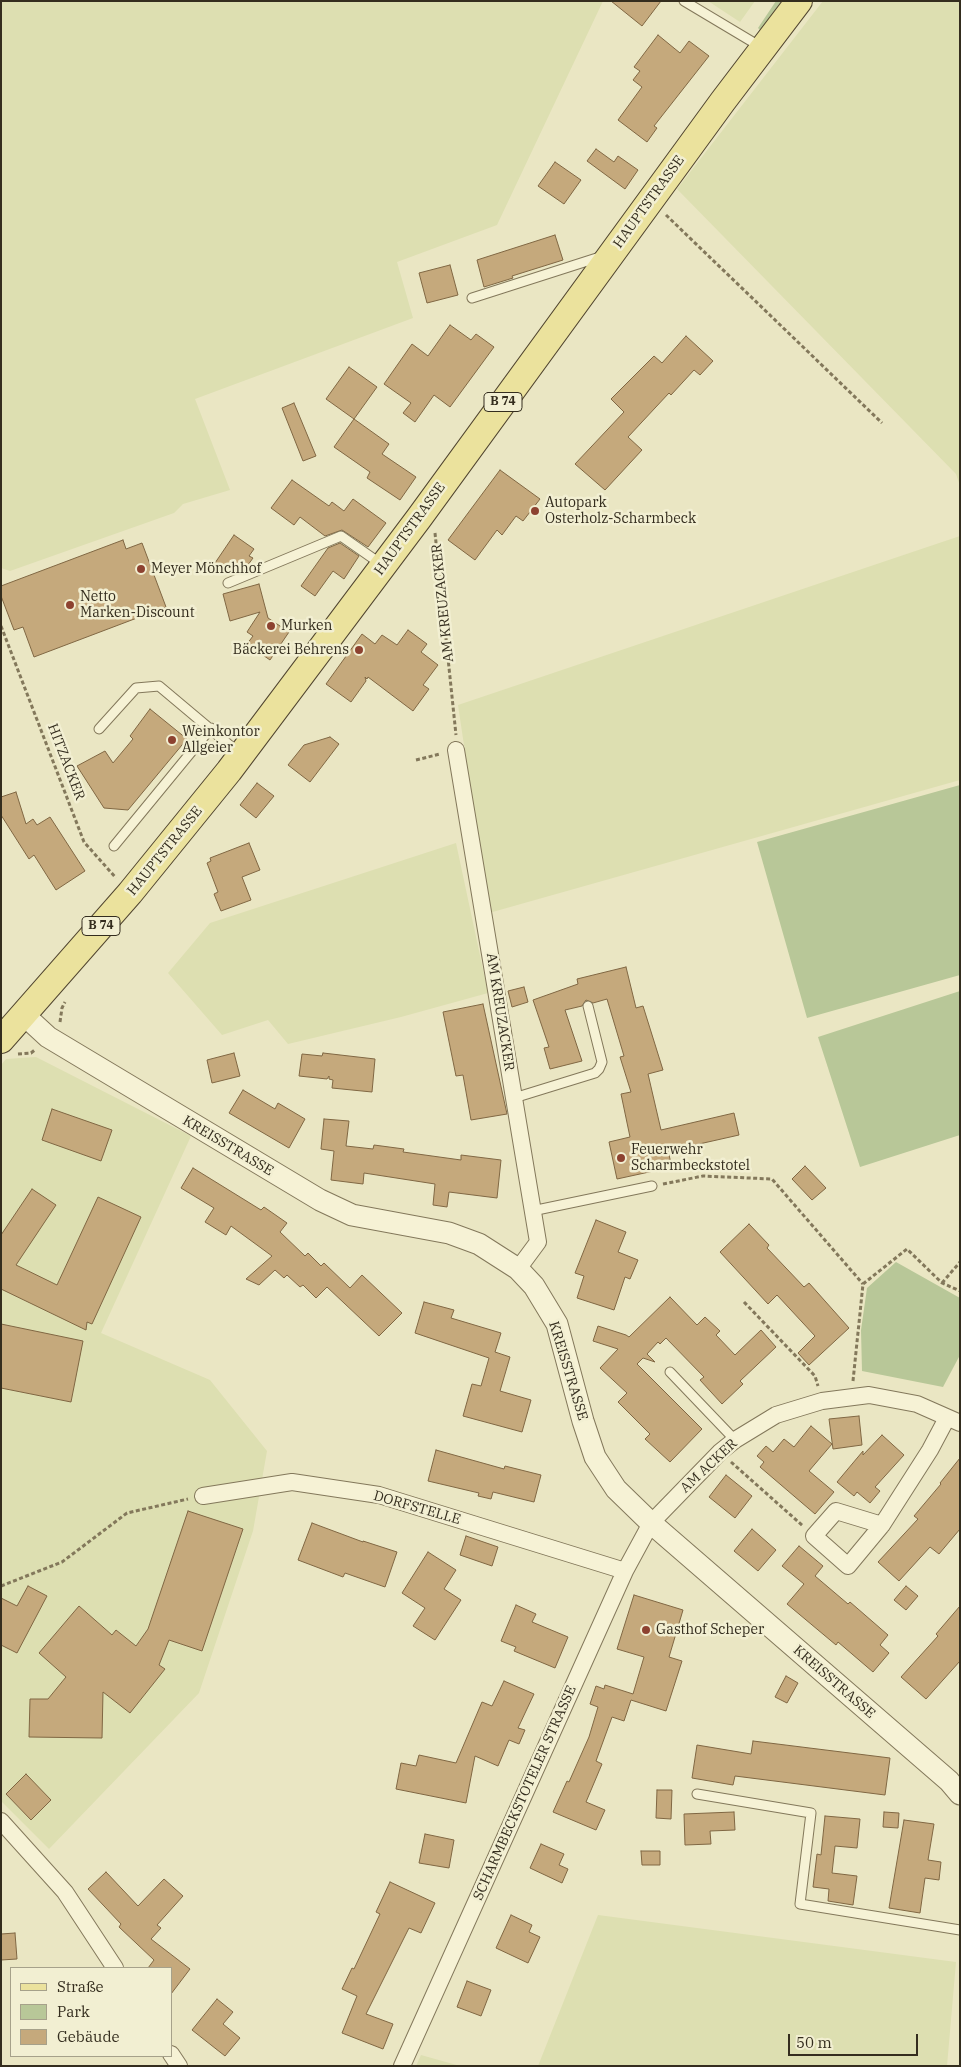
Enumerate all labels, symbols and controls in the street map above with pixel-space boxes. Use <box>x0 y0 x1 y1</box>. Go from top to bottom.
street label: HAUPTSTRASSE <box>610 153 688 251</box>
road number: B 74 <box>484 392 522 412</box>
street label: HAUPTSTRASSE <box>371 480 449 578</box>
place label: Autopark Osterholz-Scharmbeck <box>545 495 696 528</box>
marker: Autopark Osterholz-Scharmbeck <box>529 505 541 517</box>
street label: AM KREUZACKER <box>428 543 458 663</box>
place label: Meyer Mönchhof <box>151 561 261 577</box>
marker: Meyer Mönchhof <box>135 563 147 575</box>
place label: Netto Marken-Discount <box>80 589 195 622</box>
marker: Netto Marken-Discount <box>64 599 76 611</box>
place label: Murken <box>281 618 332 634</box>
marker: Murken <box>265 620 277 632</box>
place label: Bäckerei Behrens <box>233 642 349 658</box>
marker: Bäckerei Behrens <box>353 644 365 656</box>
street label: HITZACKER <box>44 721 88 803</box>
place label: Weinkontor Allgeier <box>182 724 260 756</box>
marker: Weinkontor Allgeier <box>166 734 178 746</box>
street label: HAUPTSTRASSE <box>124 803 206 899</box>
road number: B 74 <box>82 916 120 936</box>
street label: AM KREUZACKER <box>482 952 518 1072</box>
street label: KREISSTRASSE <box>180 1112 276 1180</box>
place label: Feuerwehr Scharmbeckstotel <box>631 1142 750 1174</box>
marker: Feuerwehr Scharmbeckstotel <box>615 1152 627 1164</box>
street label: KREISSTRASSE <box>545 1319 591 1423</box>
street label: AM ACKER <box>677 1435 741 1497</box>
street label: DORFSTELLE <box>371 1488 463 1528</box>
place label: Gasthof Scheper <box>656 1622 764 1638</box>
marker: Gasthof Scheper <box>640 1624 652 1636</box>
street label: KREISSTRASSE <box>790 1642 878 1722</box>
street label: SCHARMBECKSTOTELER STRASSE <box>470 1683 580 1903</box>
legend <box>10 1967 172 2057</box>
text: Straße <box>57 1977 104 1996</box>
text: Park <box>57 2002 90 2021</box>
scale bar <box>791 2024 921 2056</box>
text: Gebäude <box>57 2027 120 2046</box>
text: 50 m <box>796 2033 832 2052</box>

